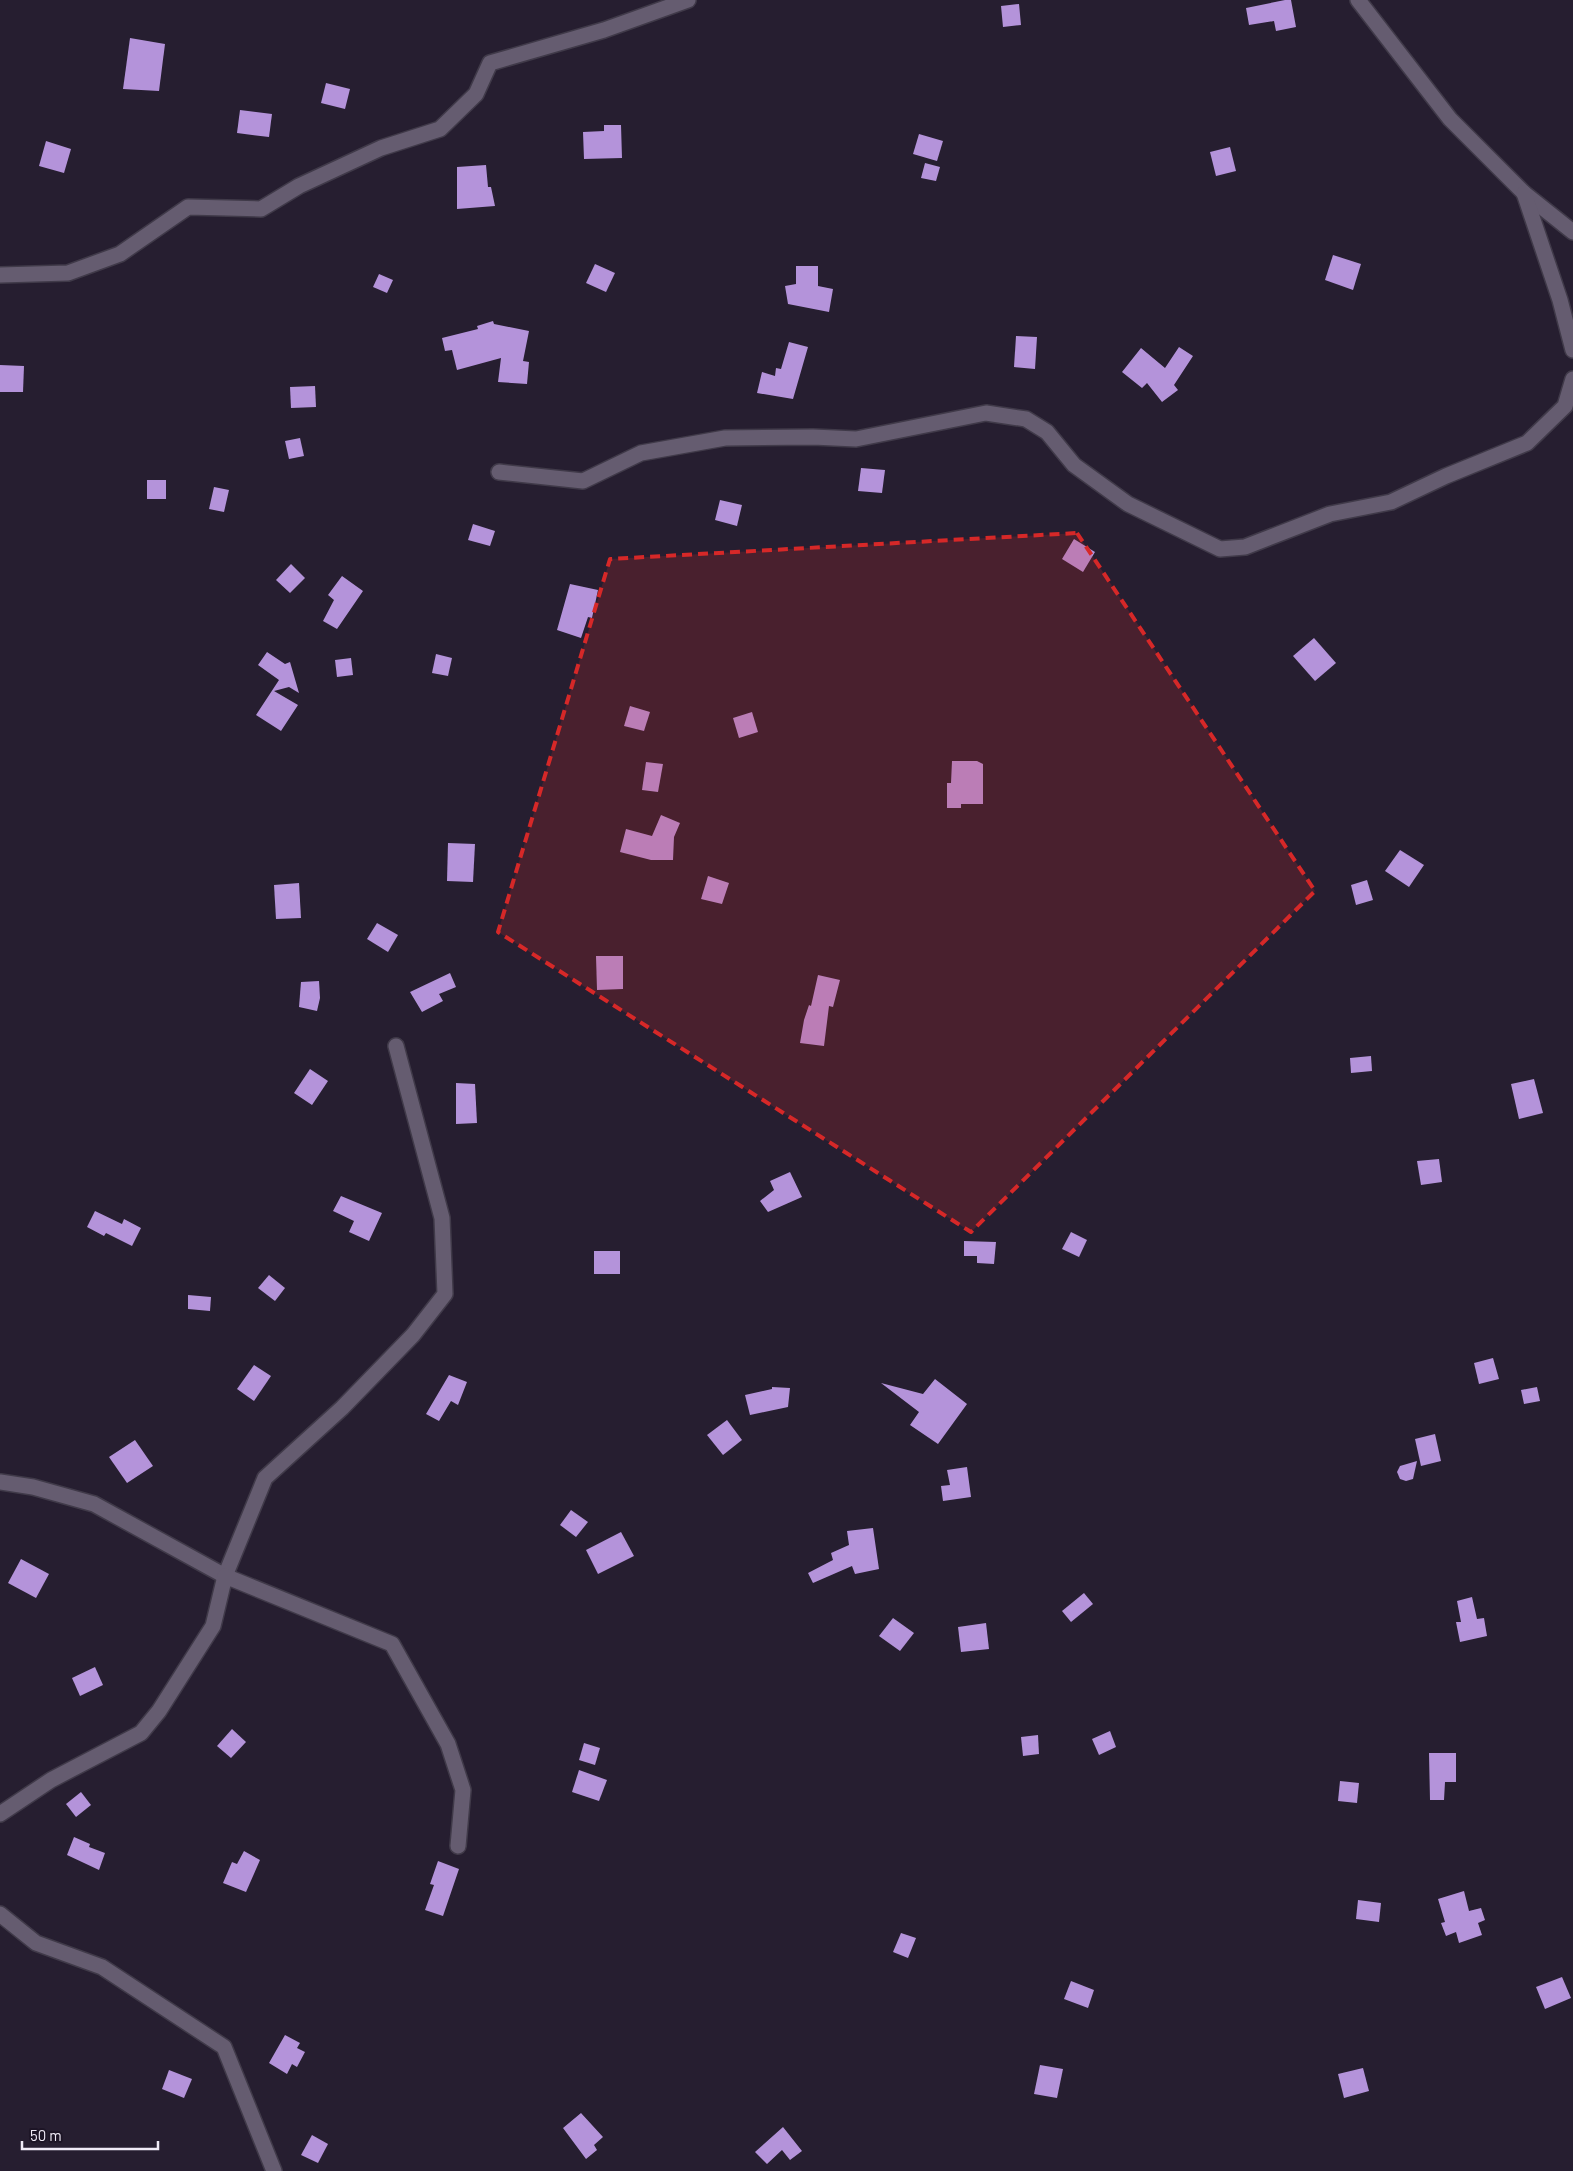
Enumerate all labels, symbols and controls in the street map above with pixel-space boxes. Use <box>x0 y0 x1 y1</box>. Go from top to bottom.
scale bar <box>22 2118 159 2150</box>
text: 50 m <box>30 2126 62 2144</box>

